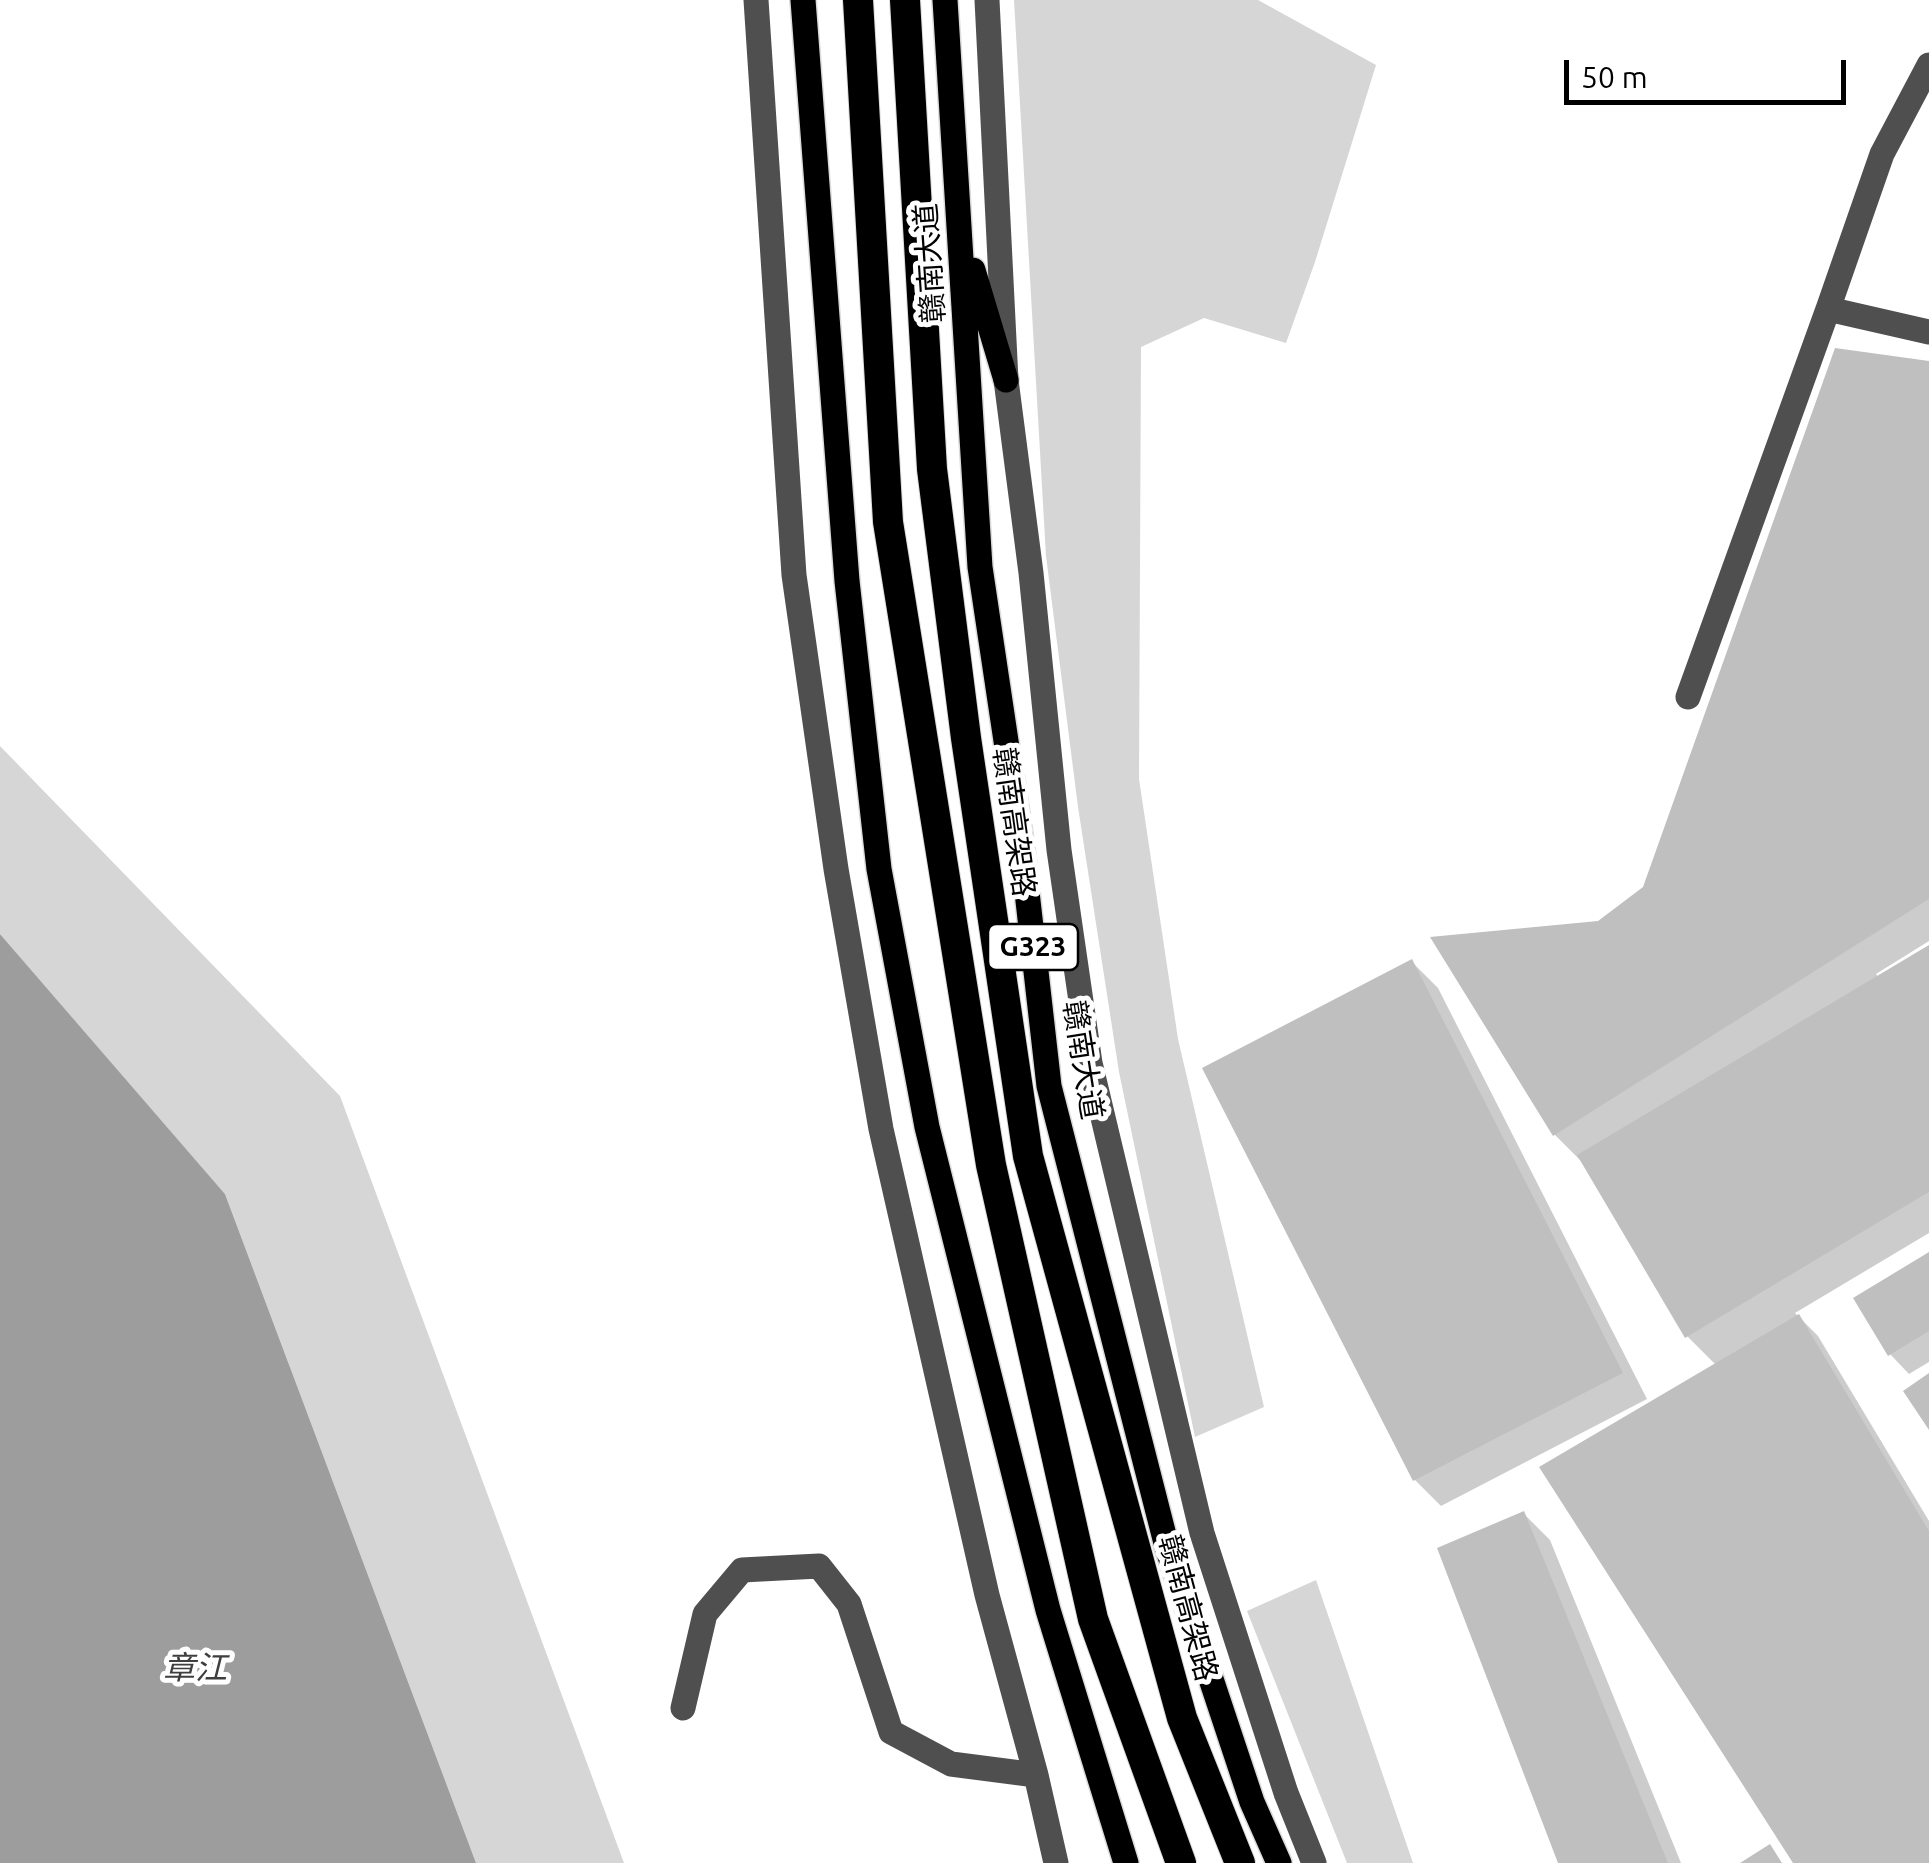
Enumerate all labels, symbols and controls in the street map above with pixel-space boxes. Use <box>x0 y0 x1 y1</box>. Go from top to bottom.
scale bar <box>1569 40 1852 102</box>
text: 50 m <box>1581 60 1648 94</box>
street label: 赣南大道 <box>908 202 952 324</box>
street label: 赣南高架路 <box>986 745 1042 899</box>
road number: G323 <box>988 924 1078 970</box>
street label: 赣南大道 <box>1056 998 1110 1122</box>
street label: 赣南高架路 <box>1151 1531 1225 1685</box>
water label: 章江 <box>163 1649 227 1687</box>

